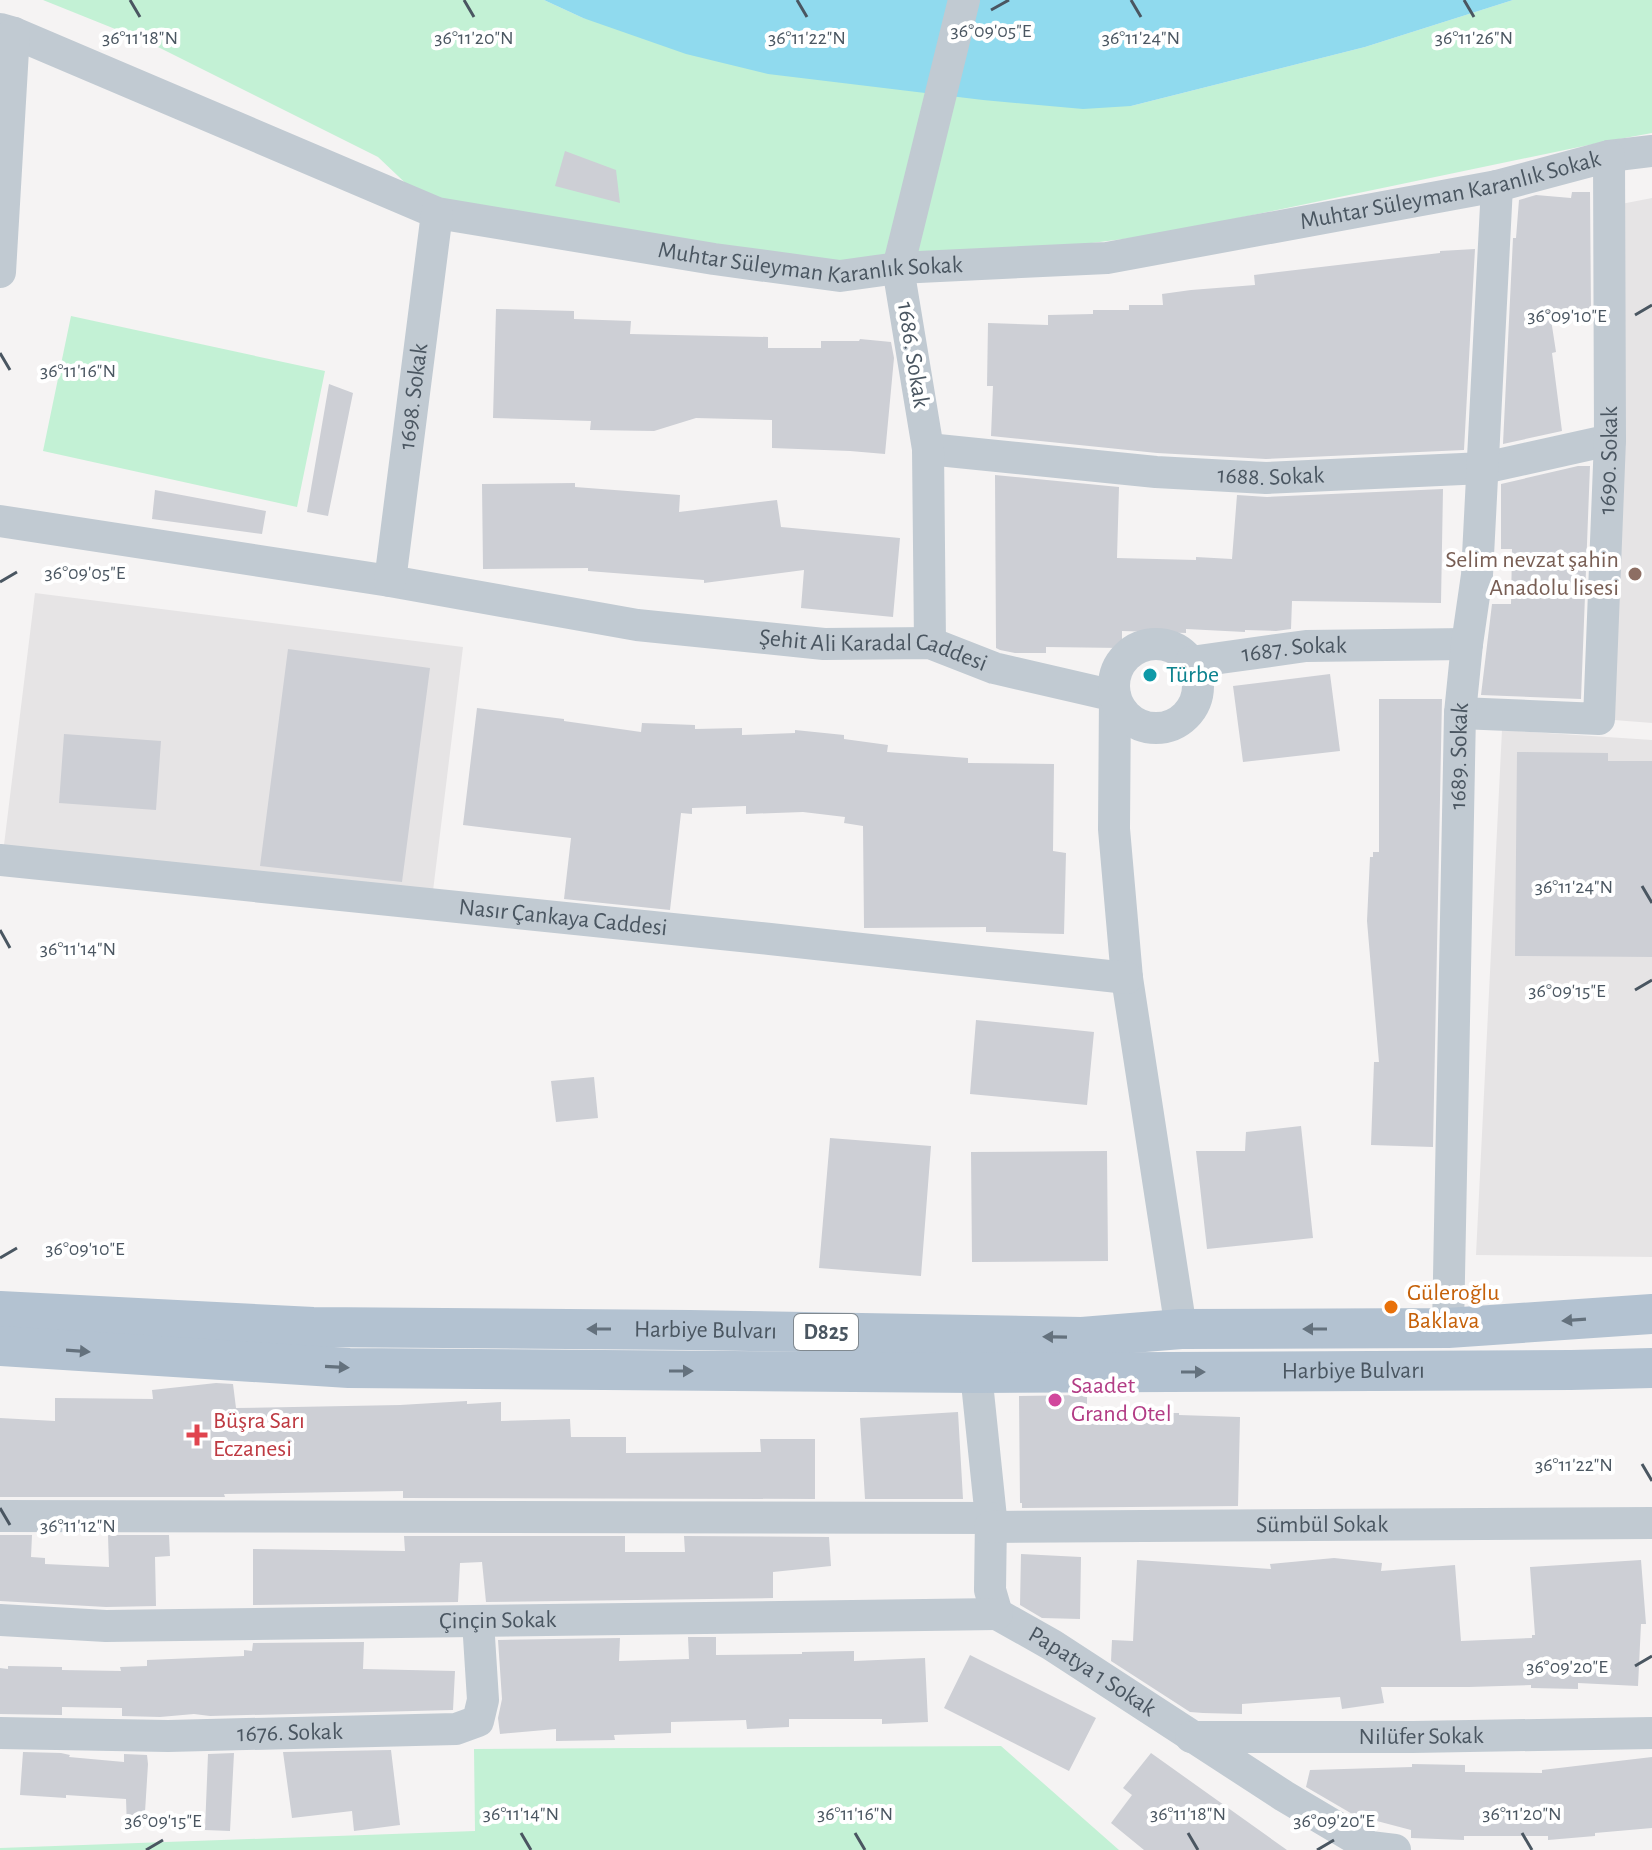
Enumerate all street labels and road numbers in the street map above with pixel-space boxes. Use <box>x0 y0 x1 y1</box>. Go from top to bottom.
street label: Muhtar Süleyman Karanlık Sokak <box>1298 147 1603 234</box>
street label: Muhtar Süleyman Karanlık Sokak <box>656 238 963 288</box>
street label: 1686. Sokak <box>893 300 933 410</box>
street label: 1698. Sokak <box>395 342 432 451</box>
street label: 1690. Sokak <box>1595 406 1622 515</box>
street label: 1688. Sokak <box>1217 463 1325 490</box>
street label: Şehit Ali Karadal Caddesi <box>758 625 991 676</box>
street label: 1687. Sokak <box>1240 633 1347 667</box>
street label: 1689. Sokak <box>1446 701 1473 810</box>
street label: Nasır Çankaya Caddesi <box>458 895 669 940</box>
road number: D825 <box>794 1314 858 1350</box>
street label: Harbiye Bulvarı <box>634 1318 777 1344</box>
street label: Harbiye Bulvarı <box>1282 1359 1425 1383</box>
street label: Sümbül Sokak <box>1256 1513 1388 1537</box>
street label: Çinçin Sokak <box>439 1608 557 1634</box>
street label: Papatya 1 Sokak <box>1024 1622 1160 1721</box>
street label: 1676. Sokak <box>237 1720 343 1746</box>
street label: Nilüfer Sokak <box>1359 1724 1484 1749</box>

